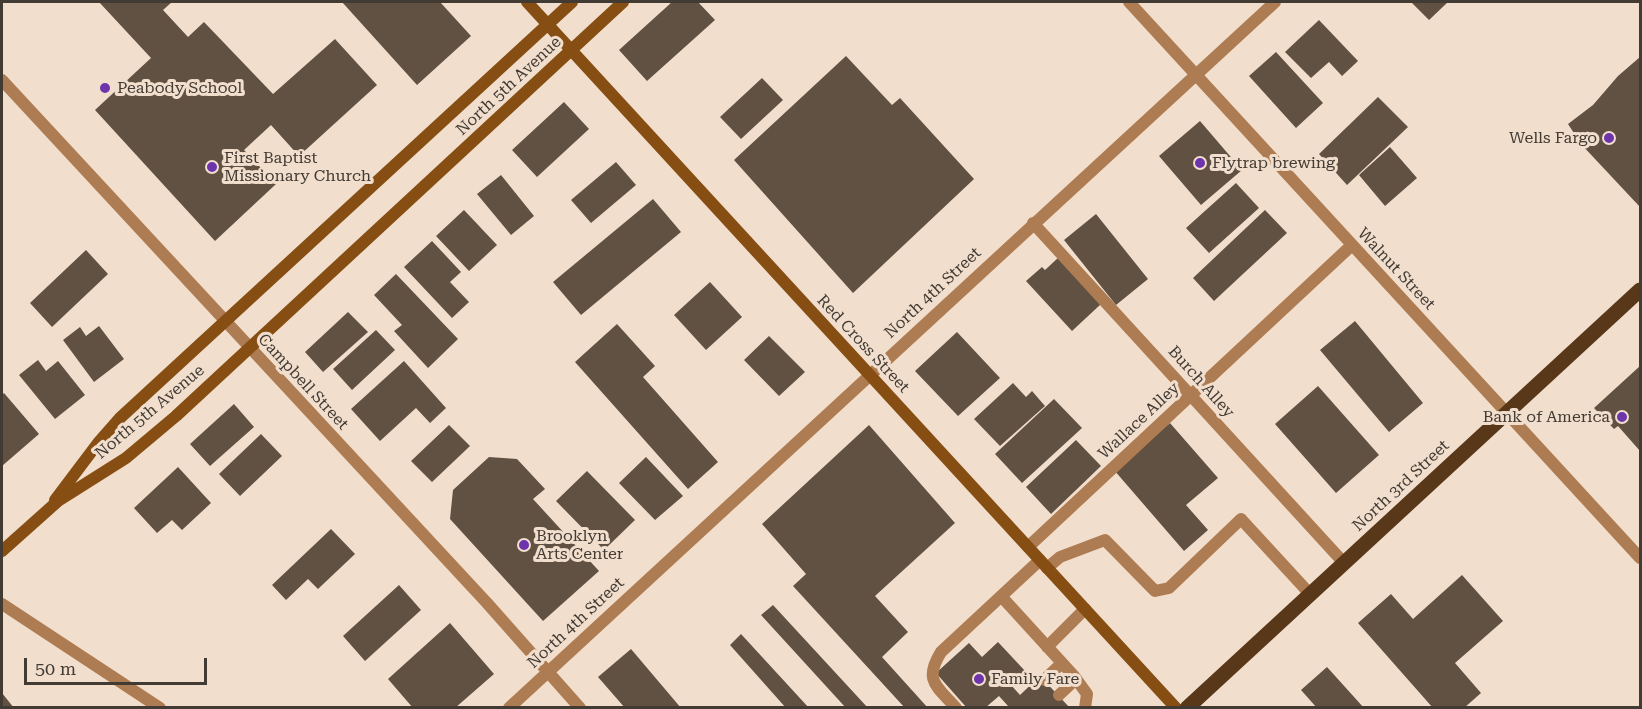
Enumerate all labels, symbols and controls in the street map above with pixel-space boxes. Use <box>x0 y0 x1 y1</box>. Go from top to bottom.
street label: North 5th Avenue <box>453 32 565 140</box>
place label: Peabody School <box>117 78 242 98</box>
marker: Peabody School <box>98 81 112 95</box>
place label: Wells Fargo <box>1509 128 1597 148</box>
marker: Wells Fargo <box>1602 131 1616 145</box>
place label: First Baptist Missionary Church <box>224 148 371 186</box>
place label: Flytrap brewing <box>1212 153 1335 173</box>
marker: Flytrap brewing <box>1193 156 1207 170</box>
marker: First Baptist Missionary Church <box>205 160 219 174</box>
street label: Walnut Street <box>1353 224 1439 314</box>
street label: North 4th Street <box>881 243 985 343</box>
street label: Red Cross Street <box>813 291 913 397</box>
street label: Campbell Street <box>254 330 352 434</box>
street label: Burch Alley <box>1164 342 1238 422</box>
street label: North 5th Avenue <box>92 361 208 463</box>
street label: Wallace Alley <box>1094 379 1184 463</box>
place label: Bank of America <box>1483 407 1610 427</box>
marker: Bank of America <box>1615 410 1629 424</box>
street label: North 3rd Street <box>1349 436 1453 536</box>
place label: Brooklyn Arts Center <box>536 526 623 564</box>
marker: Brooklyn Arts Center <box>517 538 531 552</box>
street label: North 4th Street <box>524 573 628 673</box>
scale bar <box>27 646 210 684</box>
text: 50 m <box>35 658 76 679</box>
place label: Family Fare <box>991 669 1079 689</box>
marker: Family Fare <box>972 672 986 686</box>

